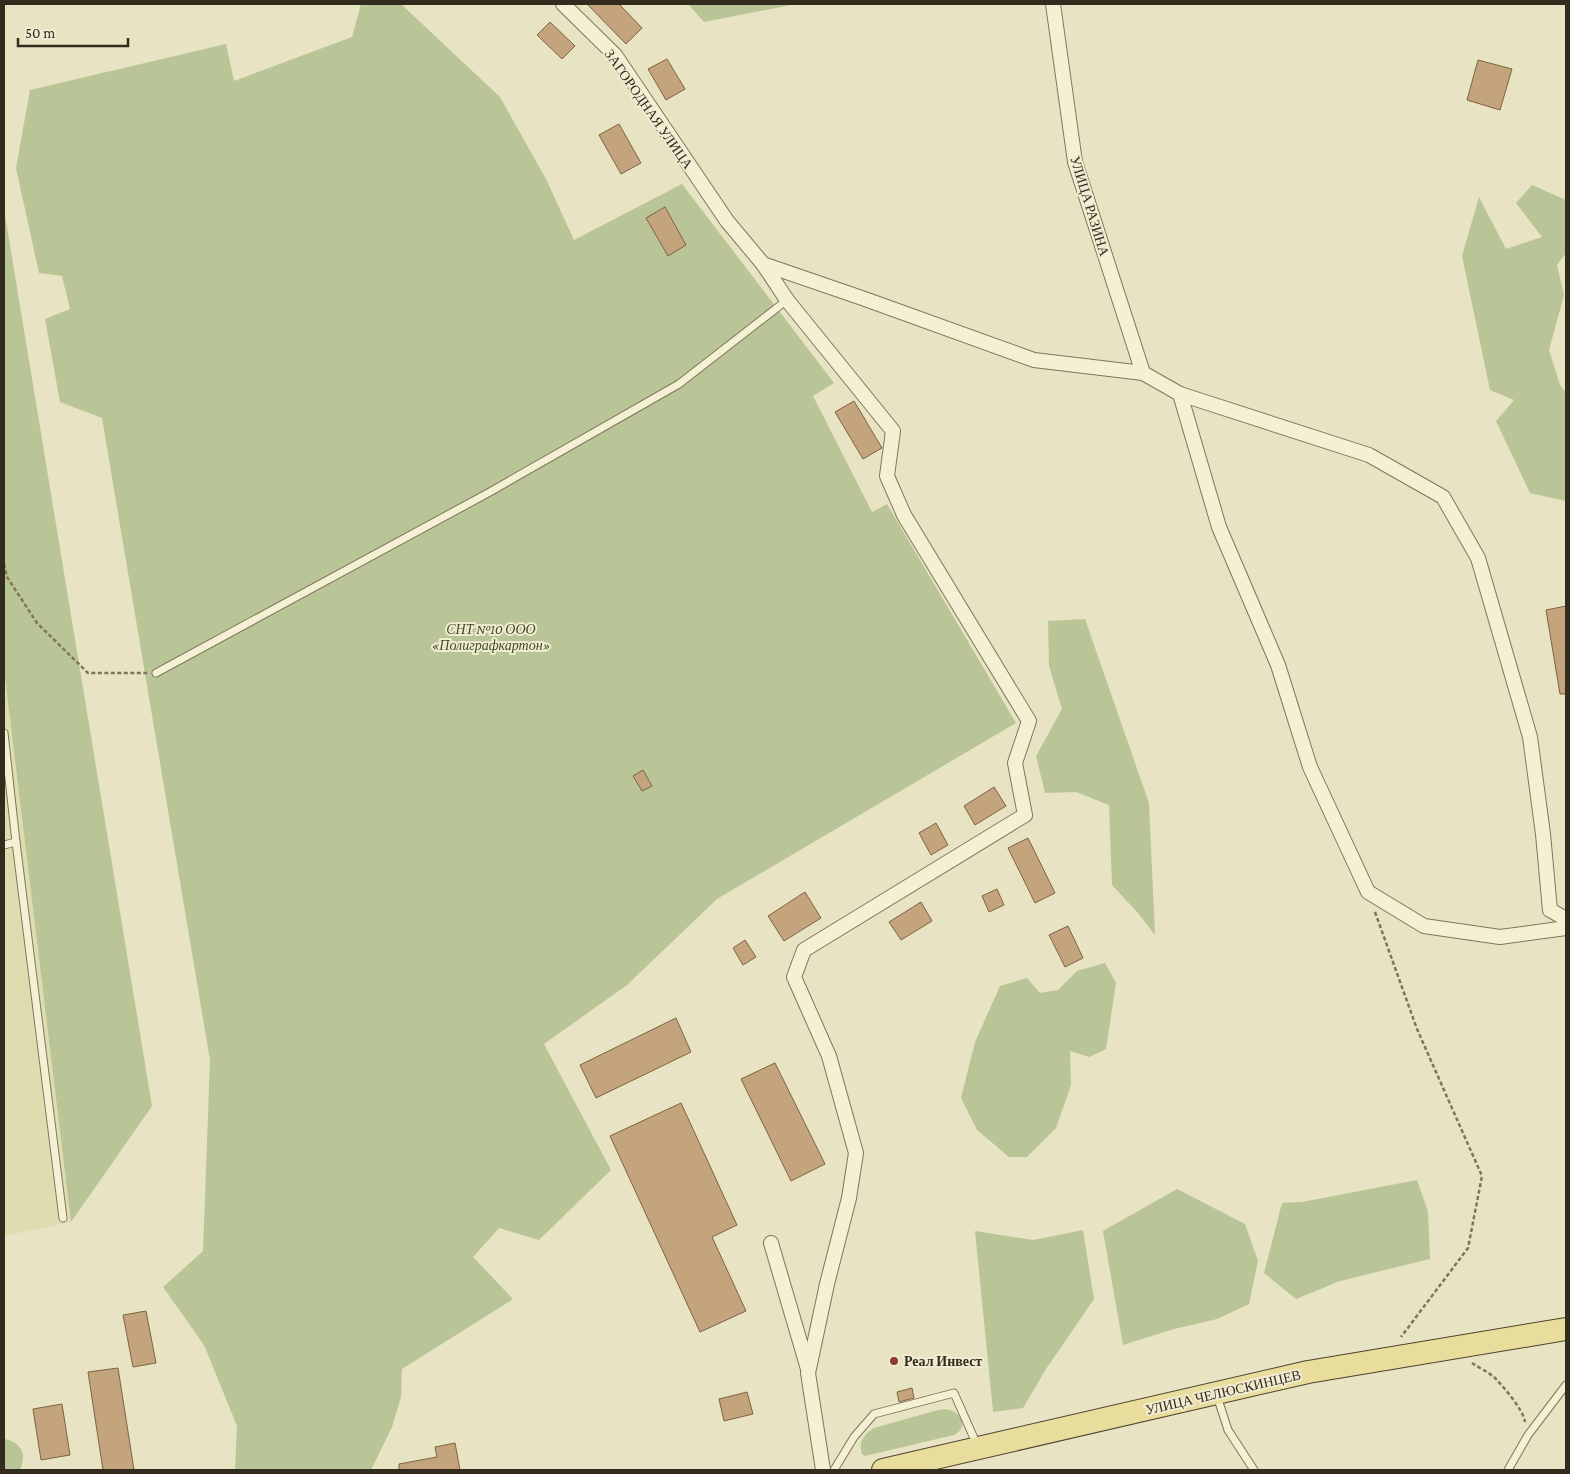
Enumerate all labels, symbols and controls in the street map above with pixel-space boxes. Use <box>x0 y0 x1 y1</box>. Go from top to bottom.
scale bar <box>18 15 128 47</box>
text: 50 m <box>25 25 55 41</box>
street label: ЗАГОРОДНАЯ УЛИЦА <box>602 46 697 173</box>
street label: УЛИЦА РАЗИНА <box>1067 154 1113 259</box>
park label: СНТ №10 ООО «Полиграфкартон» <box>432 621 550 653</box>
place label: Реал Инвест <box>904 1353 982 1369</box>
marker: Реал Инвест <box>888 1355 900 1367</box>
street label: УЛИЦА ЧЕЛЮСКИНЦЕВ <box>1144 1366 1302 1418</box>

